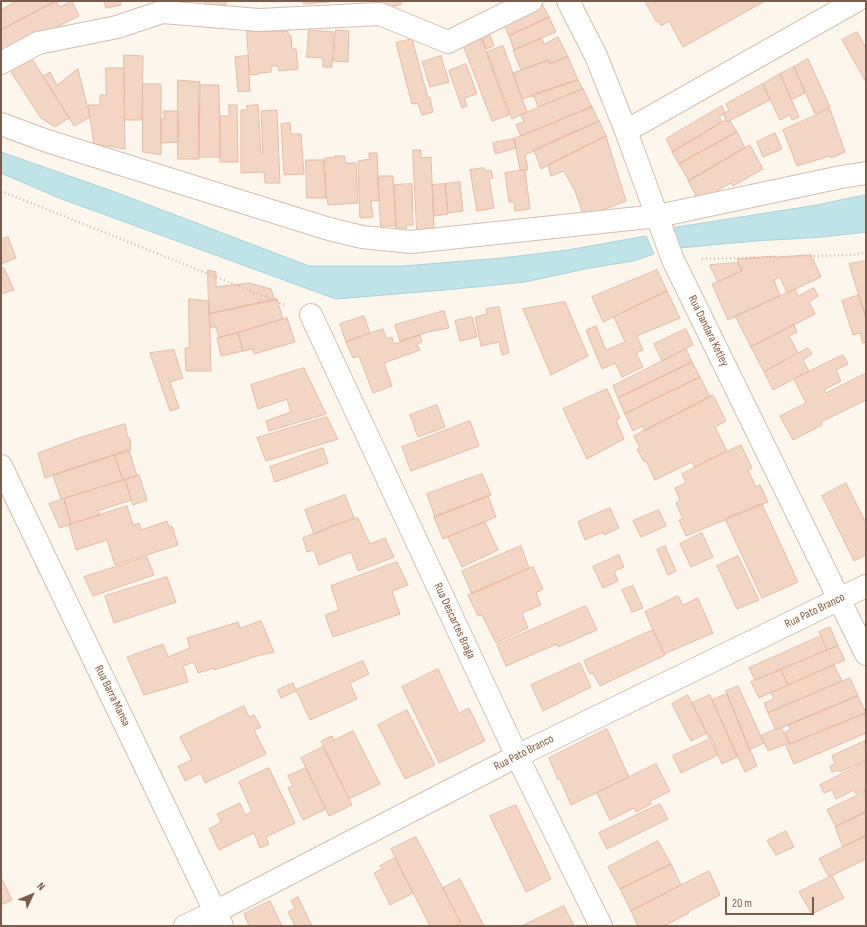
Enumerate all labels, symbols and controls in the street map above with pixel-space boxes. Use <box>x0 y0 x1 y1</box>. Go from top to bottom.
street label: Rua Dandara Ketley <box>685 293 731 369</box>
street label: Rua Descartes Braga <box>430 581 478 661</box>
street label: Rua Pato Branco <box>783 590 847 632</box>
street label: Rua Barra Mansa <box>91 663 133 729</box>
street label: Rua Pato Branco <box>492 732 556 774</box>
north arrow <box>12 875 52 915</box>
text: N <box>34 880 48 893</box>
scale bar <box>727 889 816 915</box>
text: 20 m <box>732 896 752 911</box>

